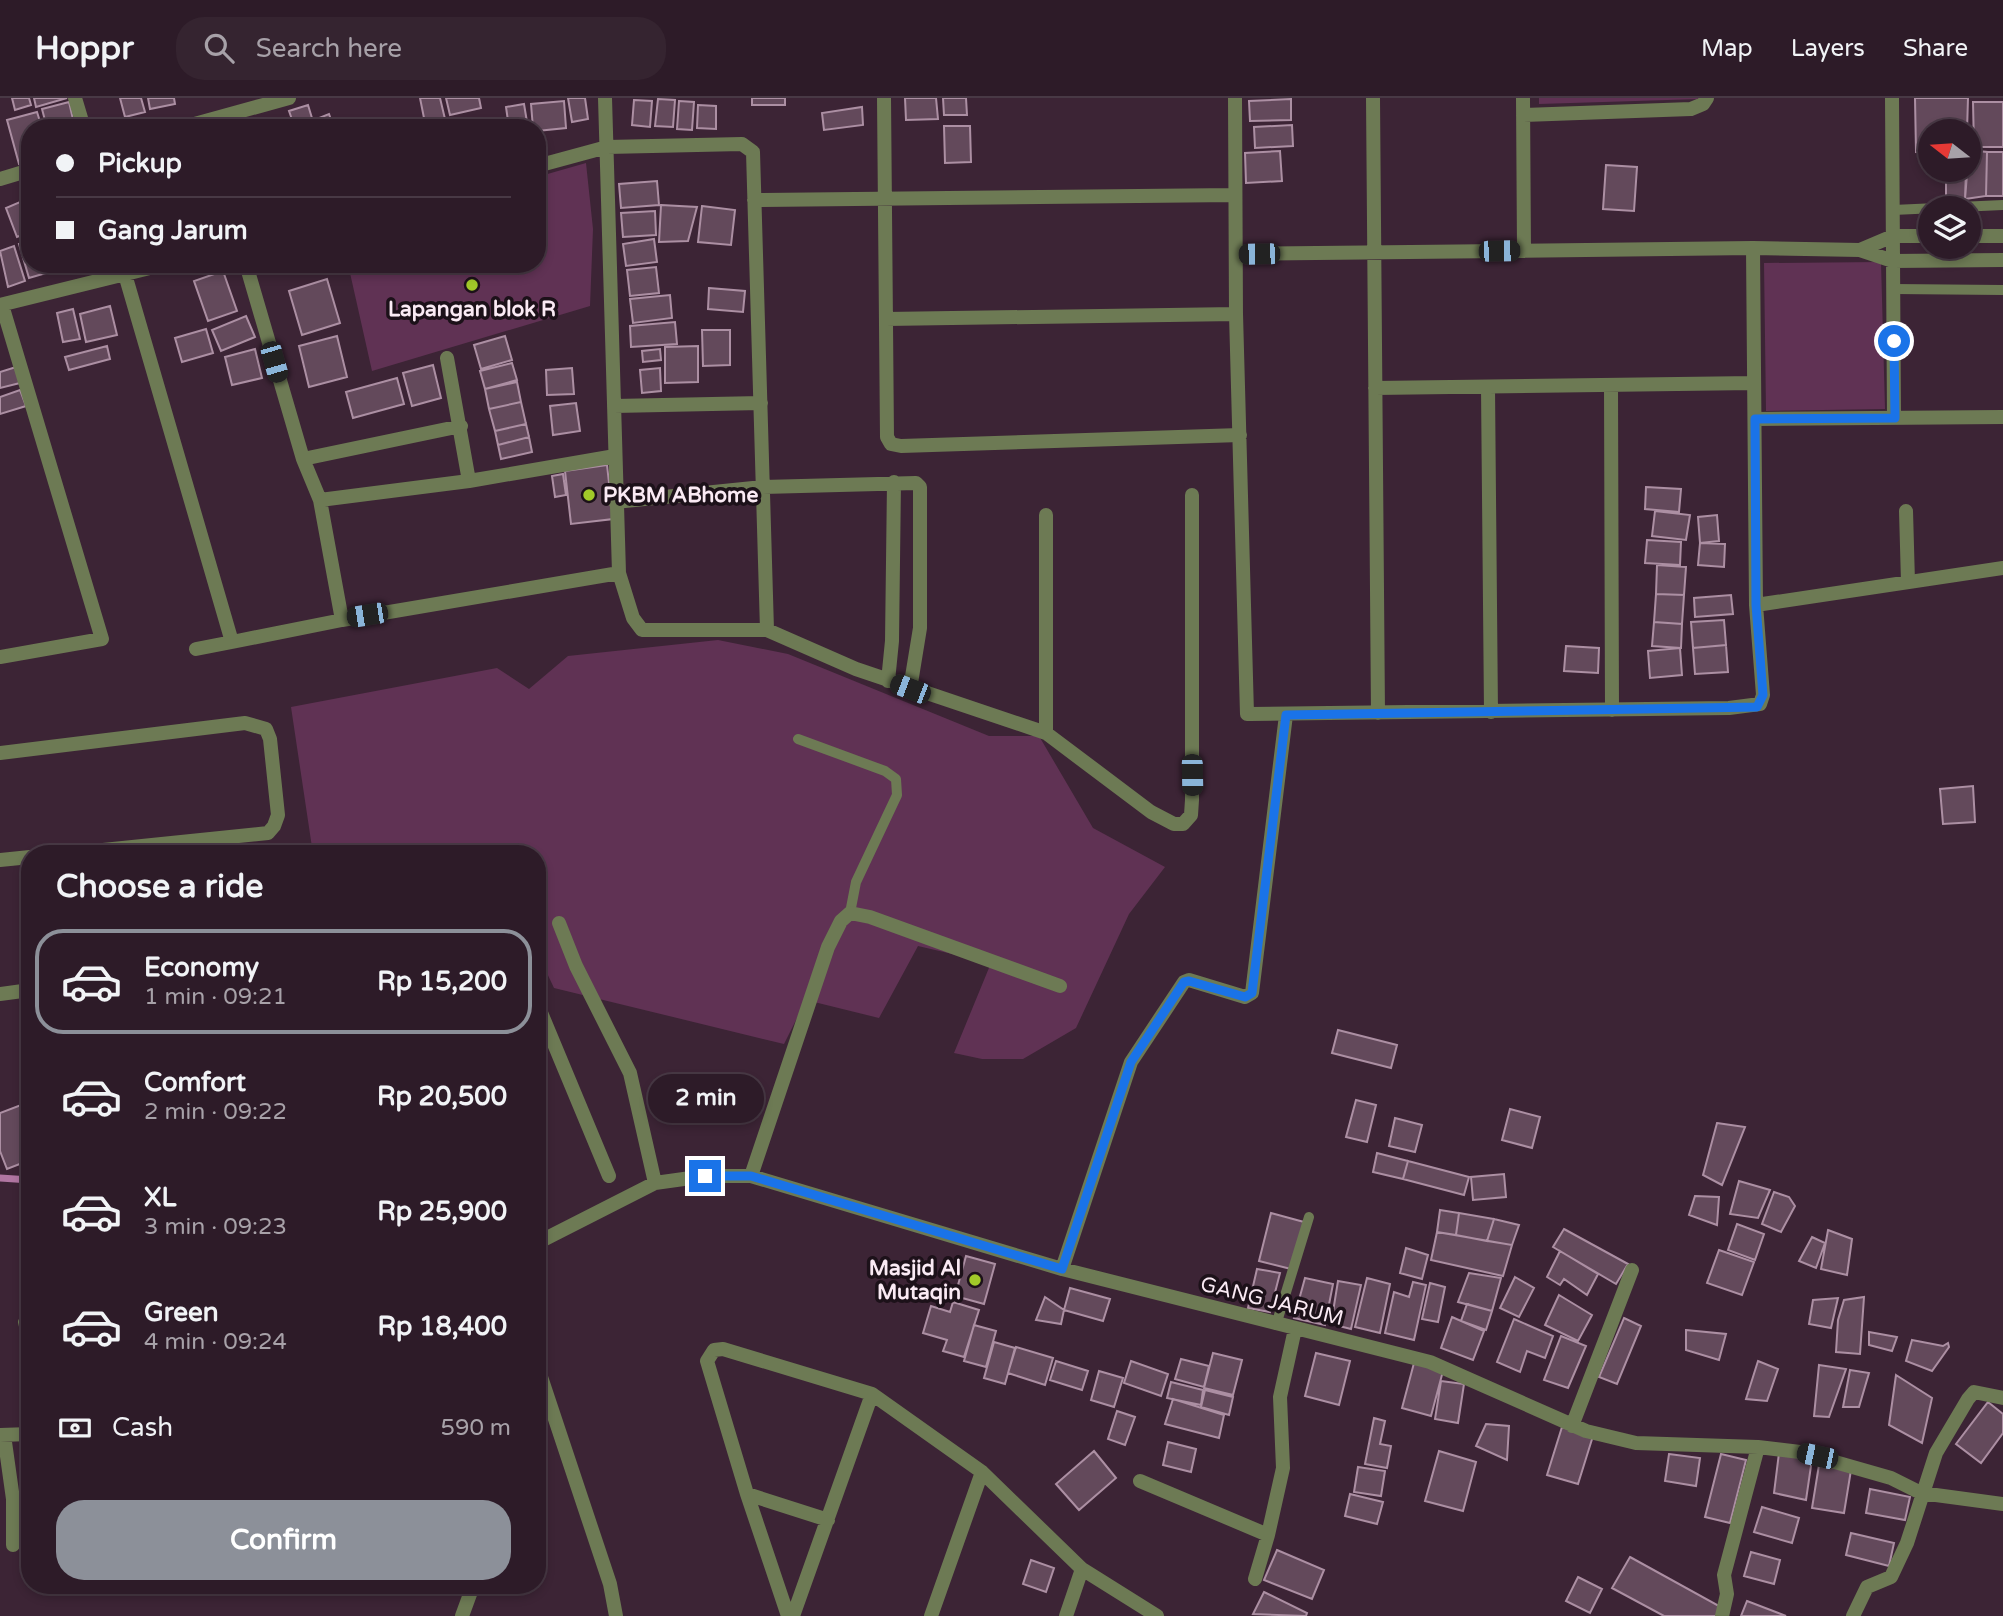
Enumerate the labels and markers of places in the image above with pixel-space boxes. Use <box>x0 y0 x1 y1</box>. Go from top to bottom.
marker: Lapangan blok R <box>464 277 480 293</box>
place label: Lapangan blok R <box>388 297 556 322</box>
place label: PKBM ABhome <box>603 483 758 508</box>
marker: PKBM ABhome <box>581 487 597 503</box>
place label: Masjid Al Mutaqin <box>869 1256 961 1305</box>
marker: Masjid Al Mutaqin <box>967 1272 983 1288</box>

